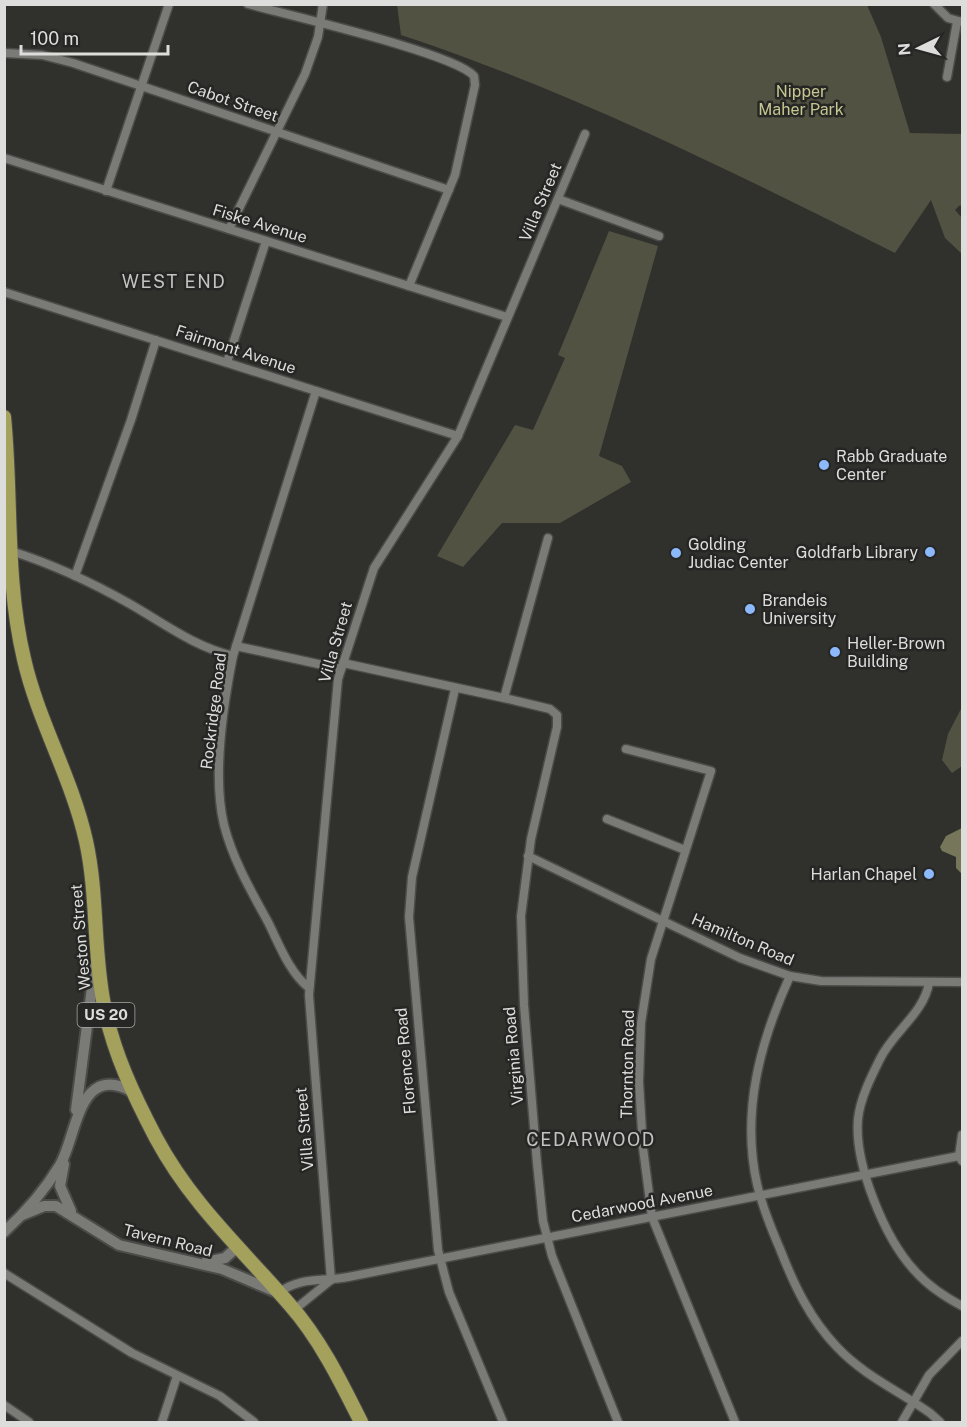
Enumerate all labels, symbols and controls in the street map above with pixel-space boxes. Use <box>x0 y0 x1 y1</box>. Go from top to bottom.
scale bar <box>21 18 168 56</box>
north arrow <box>889 18 949 78</box>
text: 100 m <box>30 28 79 49</box>
text: N <box>895 42 915 56</box>
street label: Cabot Street <box>185 77 281 126</box>
park label: Nipper Maher Park <box>758 82 844 119</box>
street label: Villa Street <box>515 160 566 244</box>
street label: Fiske Avenue <box>210 200 309 247</box>
district label: WEST END <box>122 271 226 292</box>
street label: Fairmont Avenue <box>173 321 298 378</box>
place label: Rabb Graduate Center <box>836 447 947 484</box>
marker: Rabb Graduate Center <box>817 458 831 472</box>
place label: Golding Judiac Center <box>688 535 789 572</box>
place label: Goldfarb Library <box>796 543 918 562</box>
marker: Goldfarb Library <box>923 545 937 559</box>
marker: Golding Judiac Center <box>669 546 683 560</box>
place label: Brandeis University <box>762 591 837 628</box>
street label: Villa Street <box>315 599 356 685</box>
marker: Brandeis University <box>743 602 757 616</box>
place label: Heller-Brown Building <box>847 634 945 671</box>
marker: Heller-Brown Building <box>828 645 842 659</box>
street label: Rockridge Road <box>197 652 230 770</box>
place label: Harlan Chapel <box>810 865 917 884</box>
marker: Harlan Chapel <box>922 867 936 881</box>
street label: Weston Street <box>66 883 95 991</box>
street label: Hamilton Road <box>689 909 797 970</box>
road number: US 20 <box>78 1003 134 1027</box>
street label: Virginia Road <box>500 1006 527 1106</box>
street label: Florence Road <box>391 1007 420 1115</box>
street label: Thornton Road <box>617 1009 638 1119</box>
street label: Villa Street <box>291 1086 318 1171</box>
district label: CEDARWOOD <box>526 1129 656 1150</box>
street label: Cedarwood Avenue <box>570 1180 714 1227</box>
street label: Tavern Road <box>121 1220 215 1261</box>

